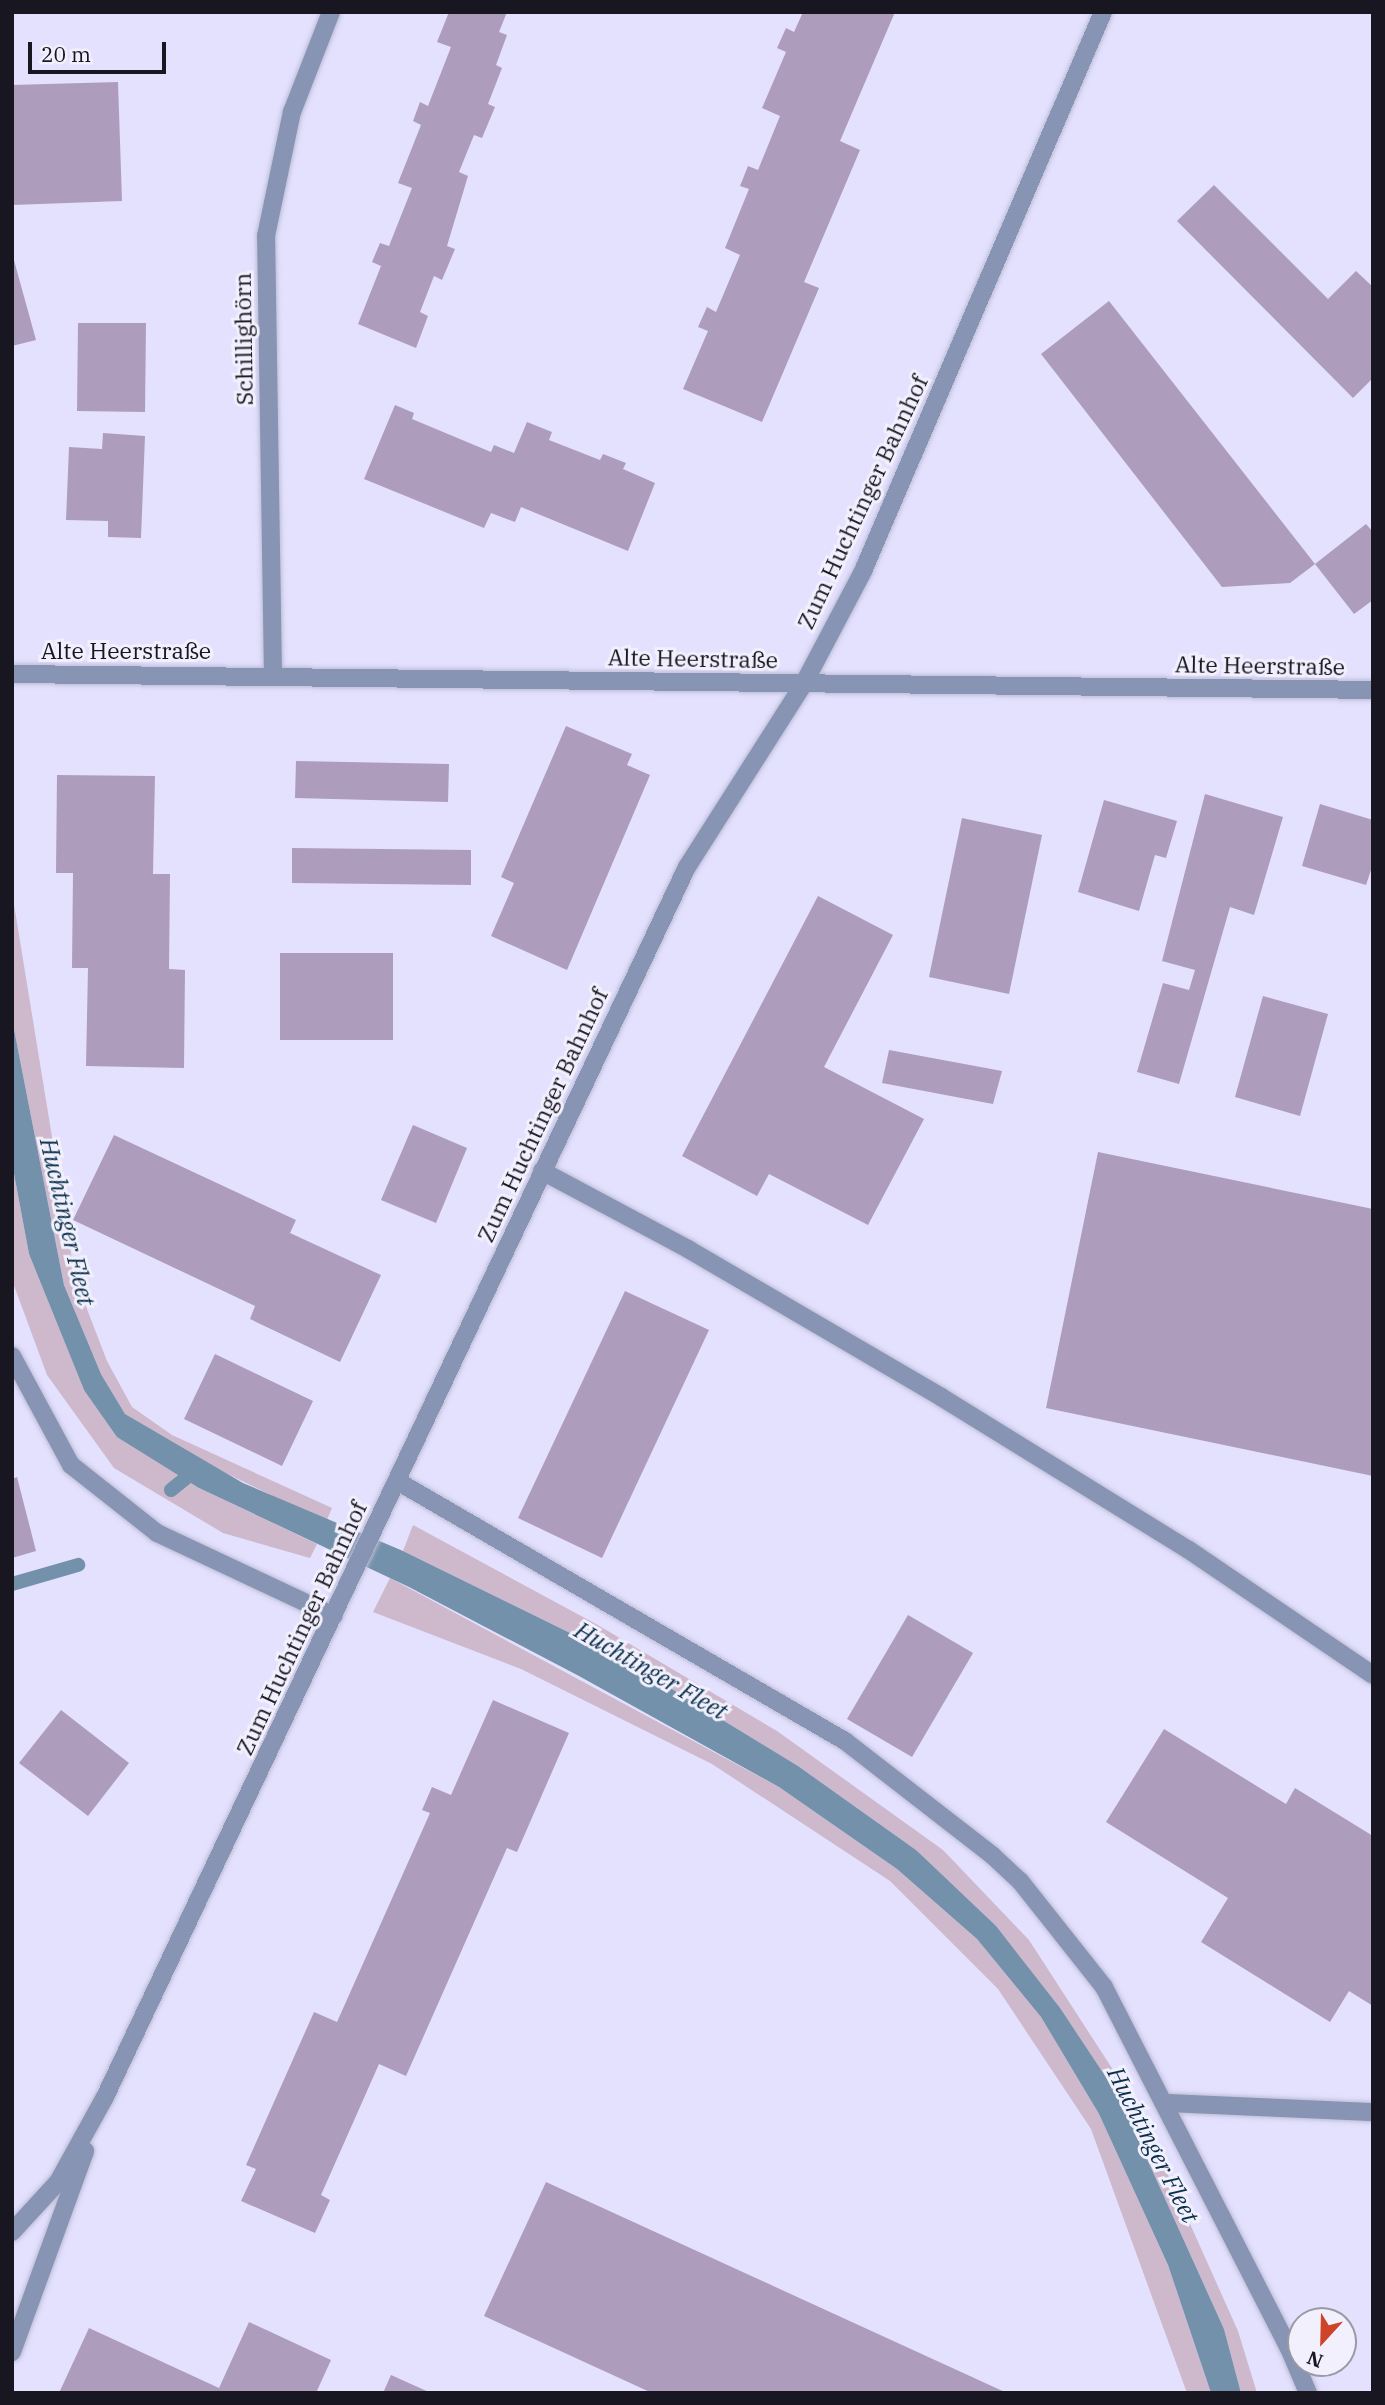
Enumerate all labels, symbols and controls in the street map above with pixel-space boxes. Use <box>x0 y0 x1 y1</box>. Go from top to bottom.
scale bar <box>32 28 170 72</box>
text: 20 m <box>41 40 91 68</box>
street label: Schillighörn <box>228 272 258 406</box>
street label: Zum Huchtinger Bahnhof <box>791 371 933 633</box>
street label: Alte Heerstraße <box>41 636 211 664</box>
street label: Alte Heerstraße <box>608 643 778 673</box>
street label: Alte Heerstraße <box>1175 650 1345 680</box>
street label: Zum Huchtinger Bahnhof <box>471 984 613 1246</box>
water label: Huchtinger Fleet <box>34 1135 100 1309</box>
street label: Zum Huchtinger Bahnhof <box>230 1497 372 1759</box>
water label: Huchtinger Fleet <box>570 1616 732 1726</box>
water label: Huchtinger Fleet <box>1101 2062 1205 2228</box>
north arrow <box>1287 2307 1357 2377</box>
text: N <box>1303 2346 1326 2374</box>

